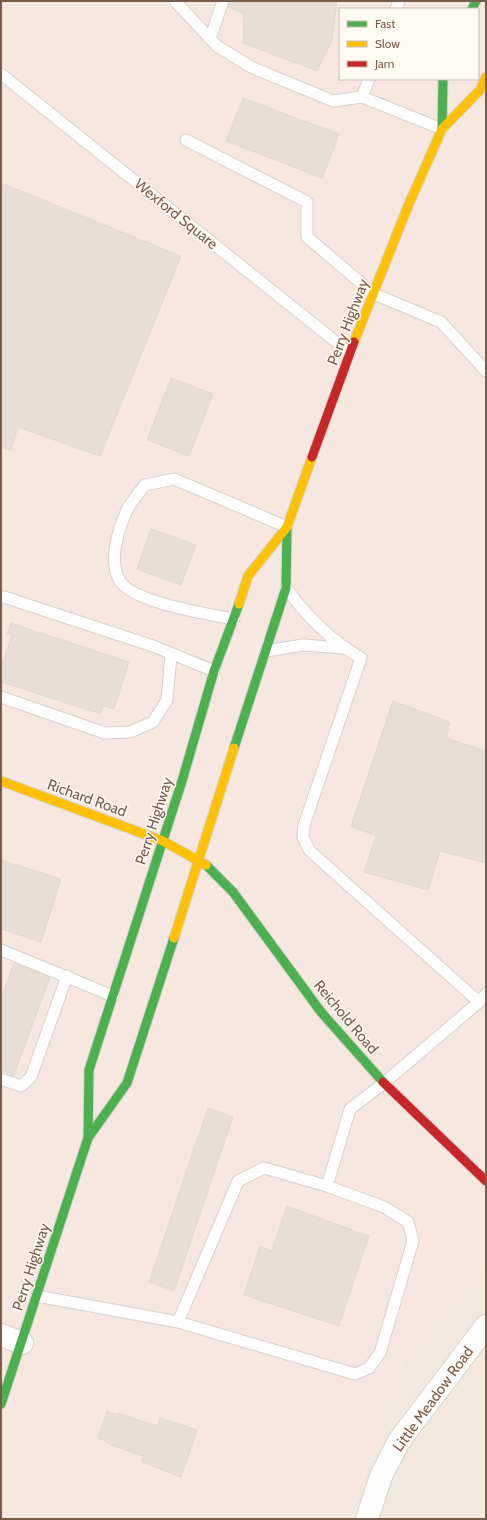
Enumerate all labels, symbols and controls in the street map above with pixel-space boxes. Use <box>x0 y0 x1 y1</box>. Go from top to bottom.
legend <box>339 8 479 80</box>
text: Fast <box>375 16 395 31</box>
text: Slow <box>375 36 400 51</box>
text: Jam <box>374 56 394 71</box>
street label: Wexford Square <box>131 175 222 253</box>
street label: Perry Highway <box>323 276 373 368</box>
street label: Richard Road <box>45 775 129 821</box>
street label: Perry Highway <box>131 775 177 867</box>
street label: Reichold Road <box>310 977 382 1057</box>
street label: Perry Highway <box>8 1221 54 1313</box>
street label: Little Meadow Road <box>389 1343 477 1455</box>

